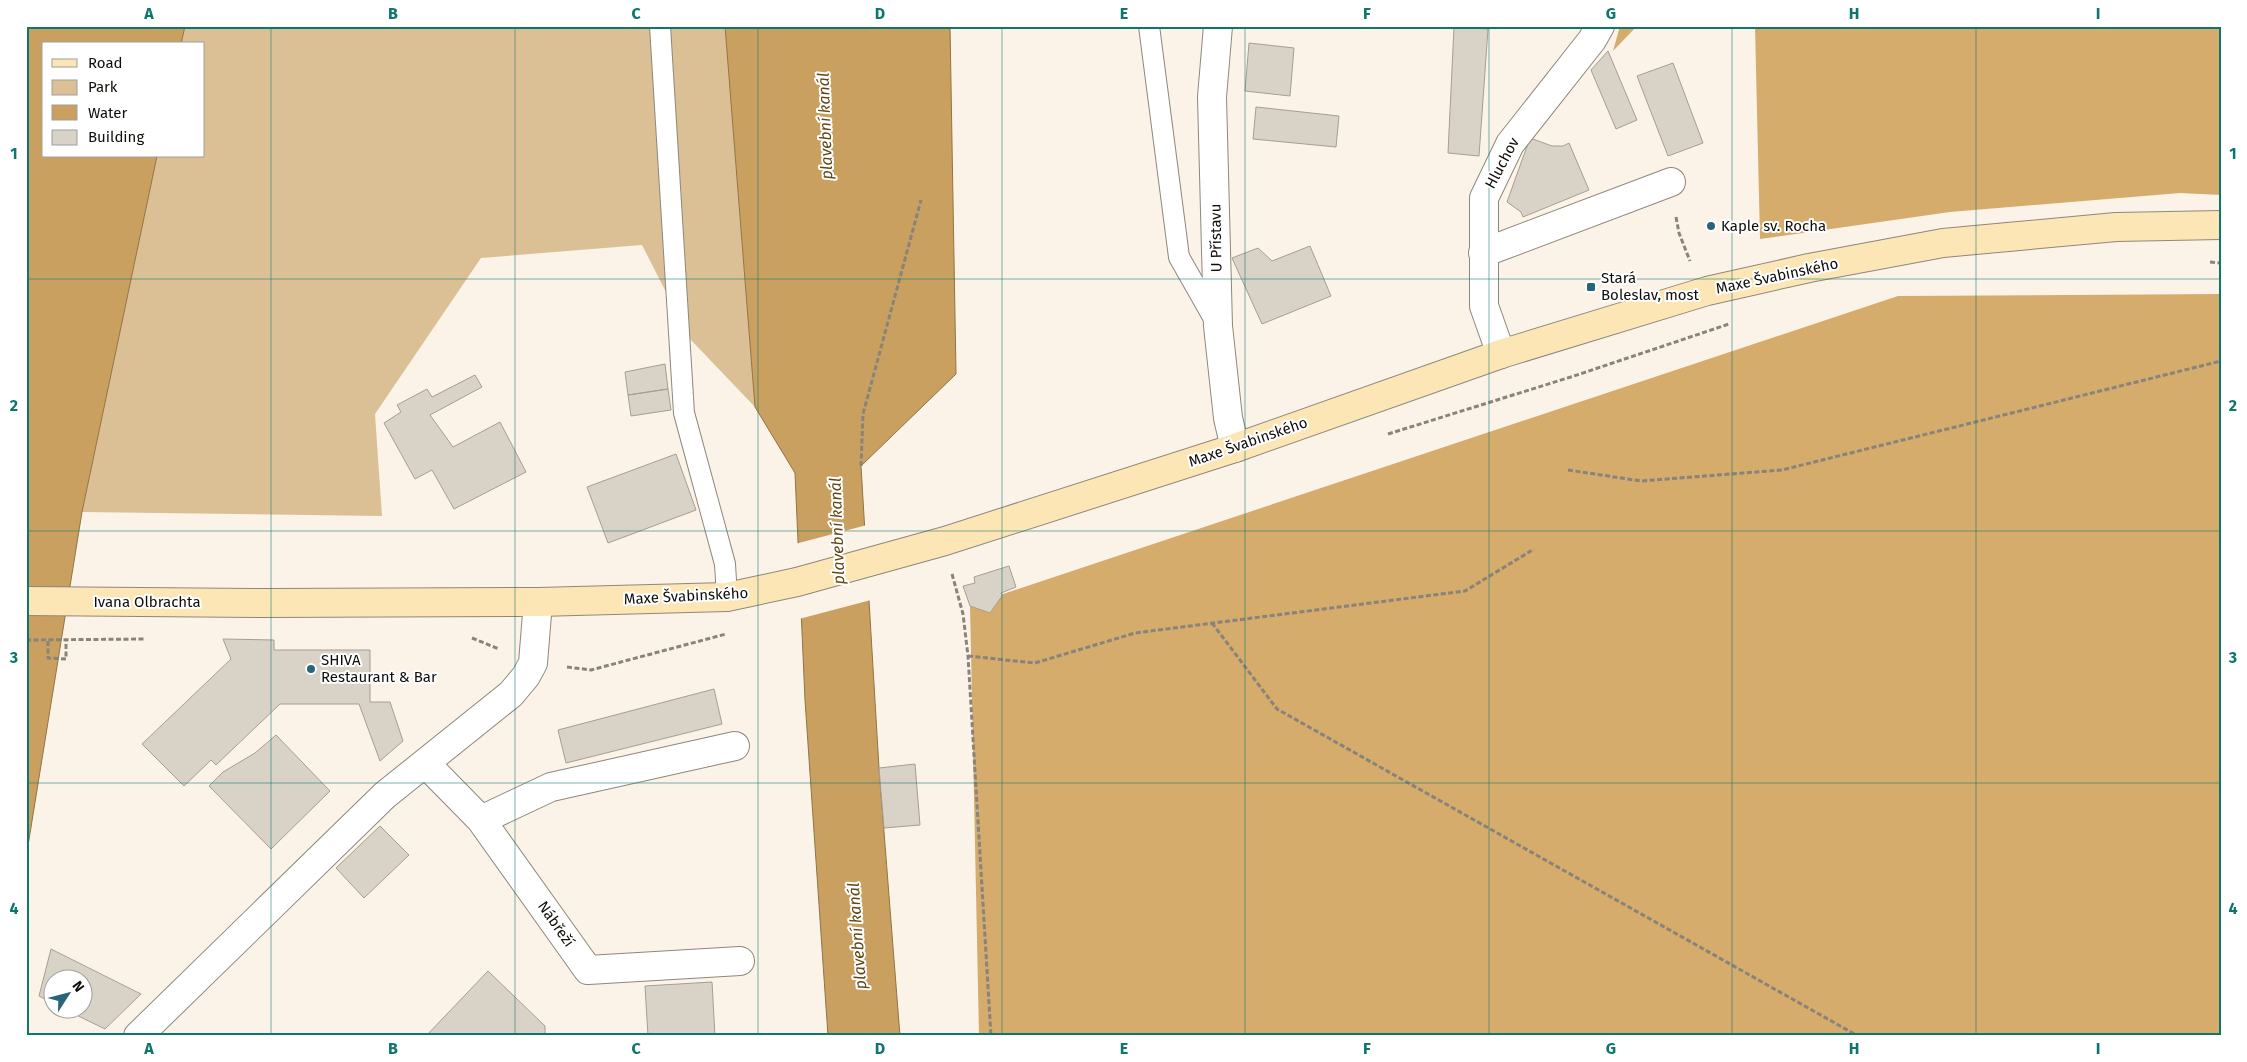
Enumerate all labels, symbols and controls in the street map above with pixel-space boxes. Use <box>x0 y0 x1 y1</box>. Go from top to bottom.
text: A <box>143 4 154 23</box>
text: B <box>388 4 398 23</box>
text: C <box>631 4 641 23</box>
text: D <box>875 4 885 23</box>
text: E <box>1120 4 1128 23</box>
text: F <box>1363 4 1371 23</box>
text: G <box>1606 4 1616 23</box>
text: H <box>1849 4 1859 23</box>
text: I <box>2096 4 2100 23</box>
legend <box>42 42 205 158</box>
text: Road <box>88 54 123 72</box>
water label: plavební kanál <box>814 72 836 180</box>
text: Park <box>88 78 118 96</box>
text: Water <box>88 104 127 122</box>
text: Building <box>88 128 144 146</box>
street label: Hluchov <box>1481 134 1523 192</box>
text: 1 <box>10 144 18 163</box>
text: 1 <box>2229 144 2237 163</box>
street label: U Přístavu <box>1206 203 1226 273</box>
place label: Kaple sv. Rocha <box>1721 217 1826 235</box>
marker: Kaple sv. Rocha <box>1705 220 1717 232</box>
street label: Maxe Švabinského <box>1714 254 1840 298</box>
place label: Stará Boleslav, most <box>1601 269 1700 304</box>
marker: Stará Boleslav, most <box>1585 281 1597 293</box>
text: 2 <box>10 396 18 415</box>
text: 2 <box>2229 396 2237 415</box>
street label: Maxe Švabinského <box>1186 413 1310 471</box>
water label: plavební kanál <box>826 477 848 585</box>
street label: Maxe Švabinského <box>623 584 749 608</box>
street label: Ivana Olbrachta <box>93 593 201 611</box>
text: 3 <box>9 648 18 667</box>
text: 3 <box>2228 648 2237 667</box>
place label: SHIVA Restaurant & Bar <box>321 651 437 686</box>
marker: SHIVA Restaurant & Bar <box>305 663 317 675</box>
water label: plavební kanál <box>844 882 870 990</box>
street label: Nábřeží <box>534 898 578 950</box>
text: 4 <box>9 899 19 918</box>
text: 4 <box>2228 899 2238 918</box>
north arrow <box>42 970 92 1020</box>
text: N <box>69 978 88 995</box>
text: A <box>143 1039 154 1058</box>
text: B <box>388 1039 398 1058</box>
text: C <box>631 1039 641 1058</box>
text: D <box>875 1039 885 1058</box>
text: E <box>1120 1039 1128 1058</box>
text: F <box>1363 1039 1371 1058</box>
text: G <box>1606 1039 1616 1058</box>
text: H <box>1849 1039 1859 1058</box>
text: I <box>2096 1039 2100 1058</box>

